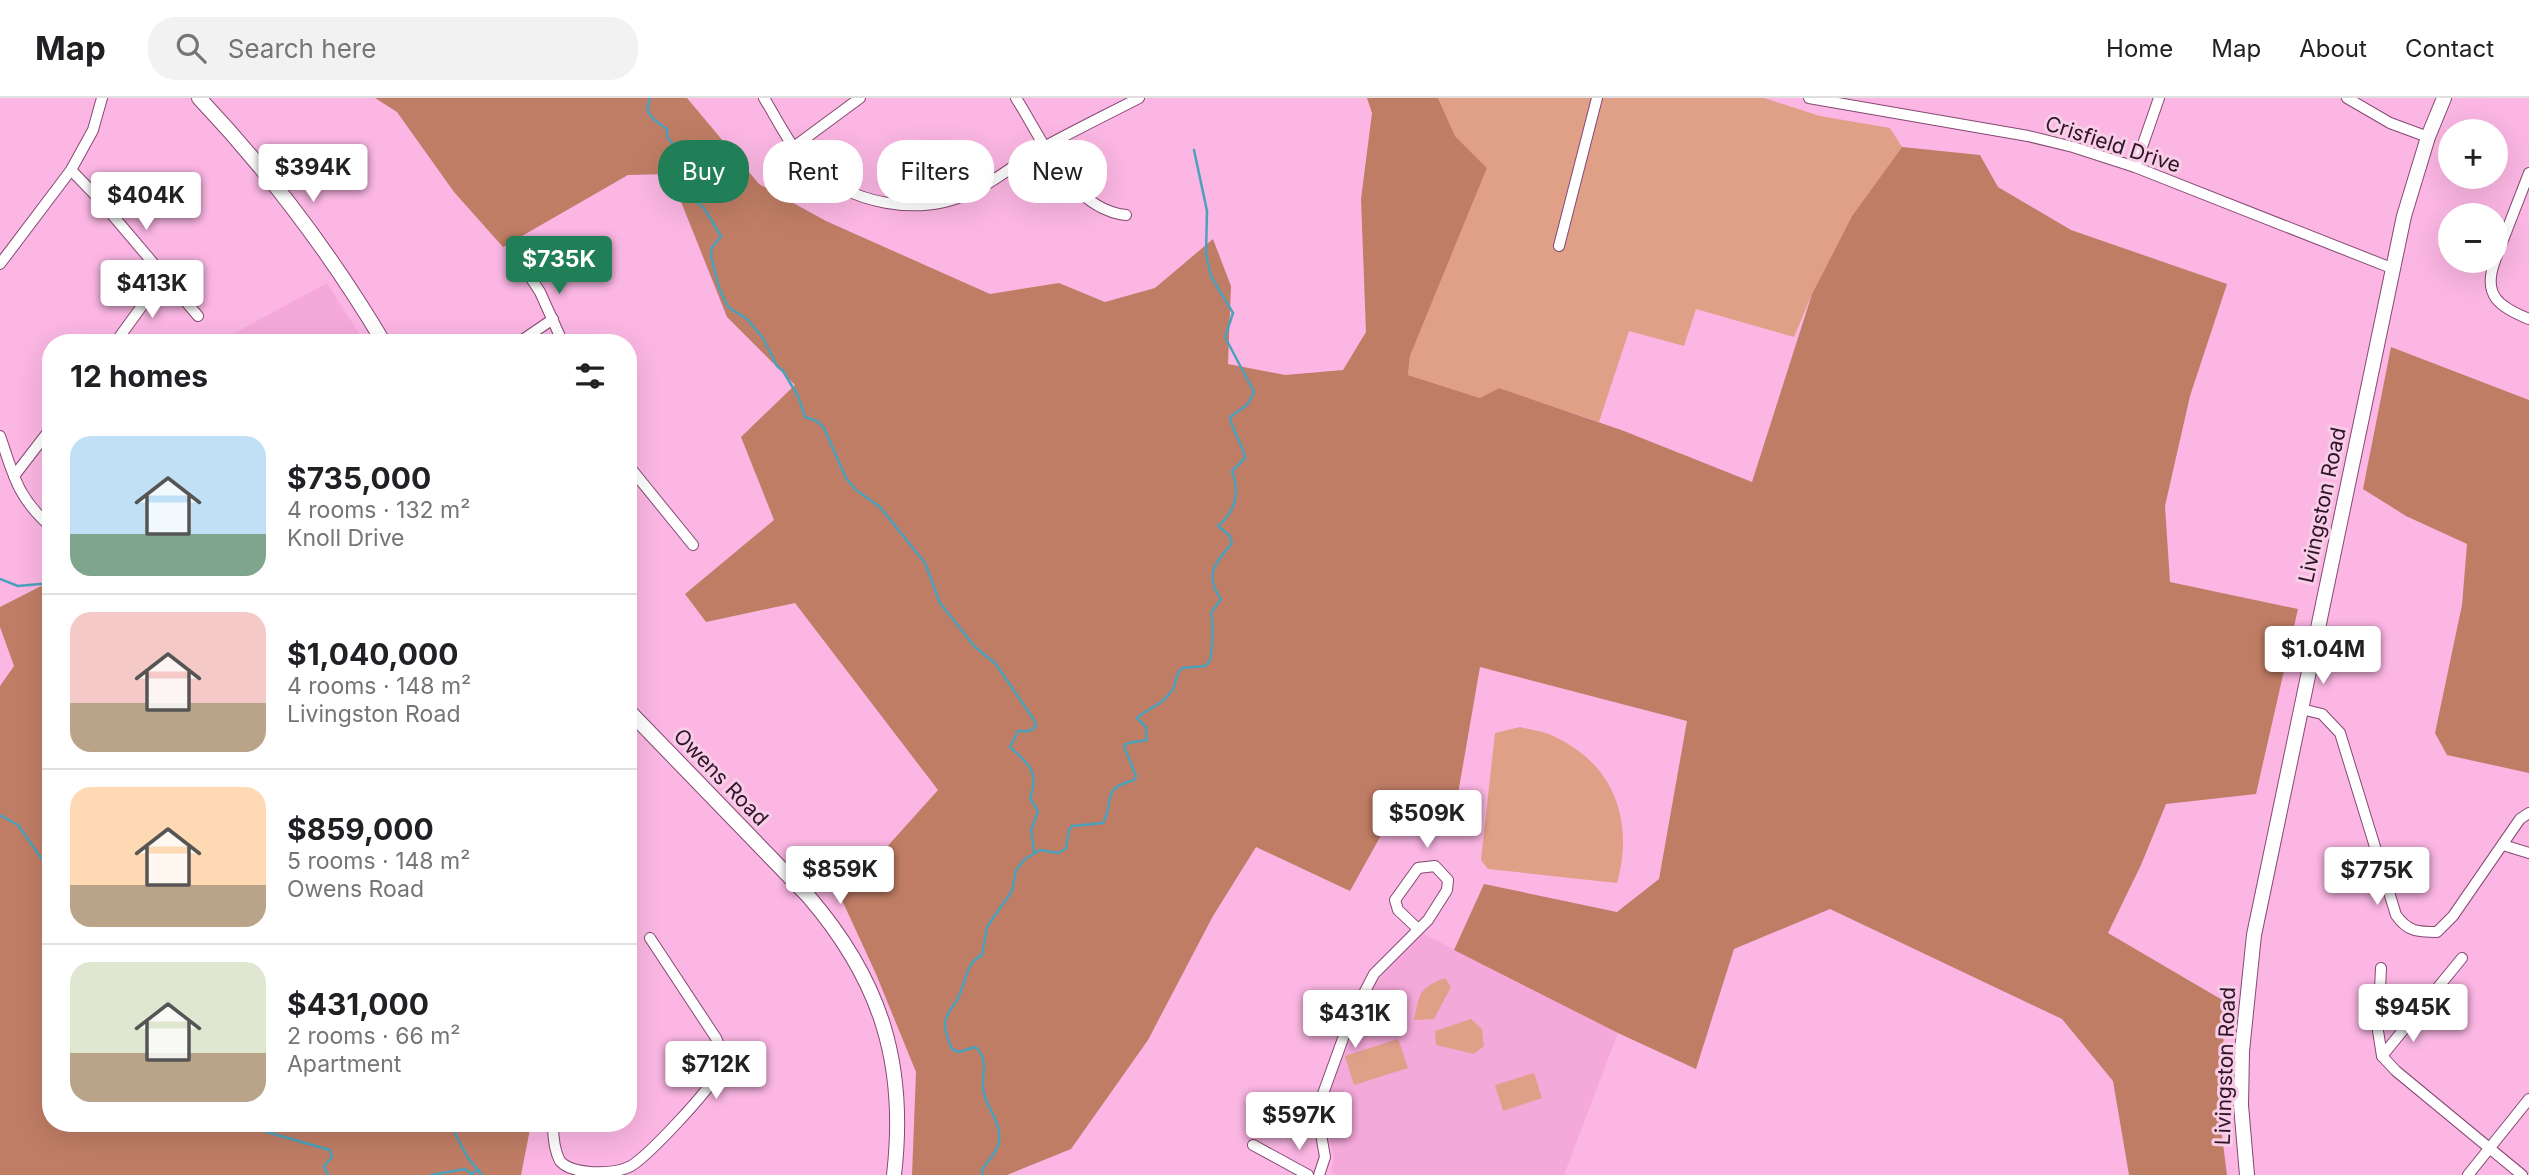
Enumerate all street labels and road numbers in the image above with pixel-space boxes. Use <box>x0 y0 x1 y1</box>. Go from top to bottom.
street label: Crisfield Drive <box>2042 110 2184 178</box>
street label: Livingston Road <box>2293 425 2351 585</box>
street label: Owens Road <box>669 723 773 831</box>
street label: Livingston Road <box>2210 986 2240 1146</box>

